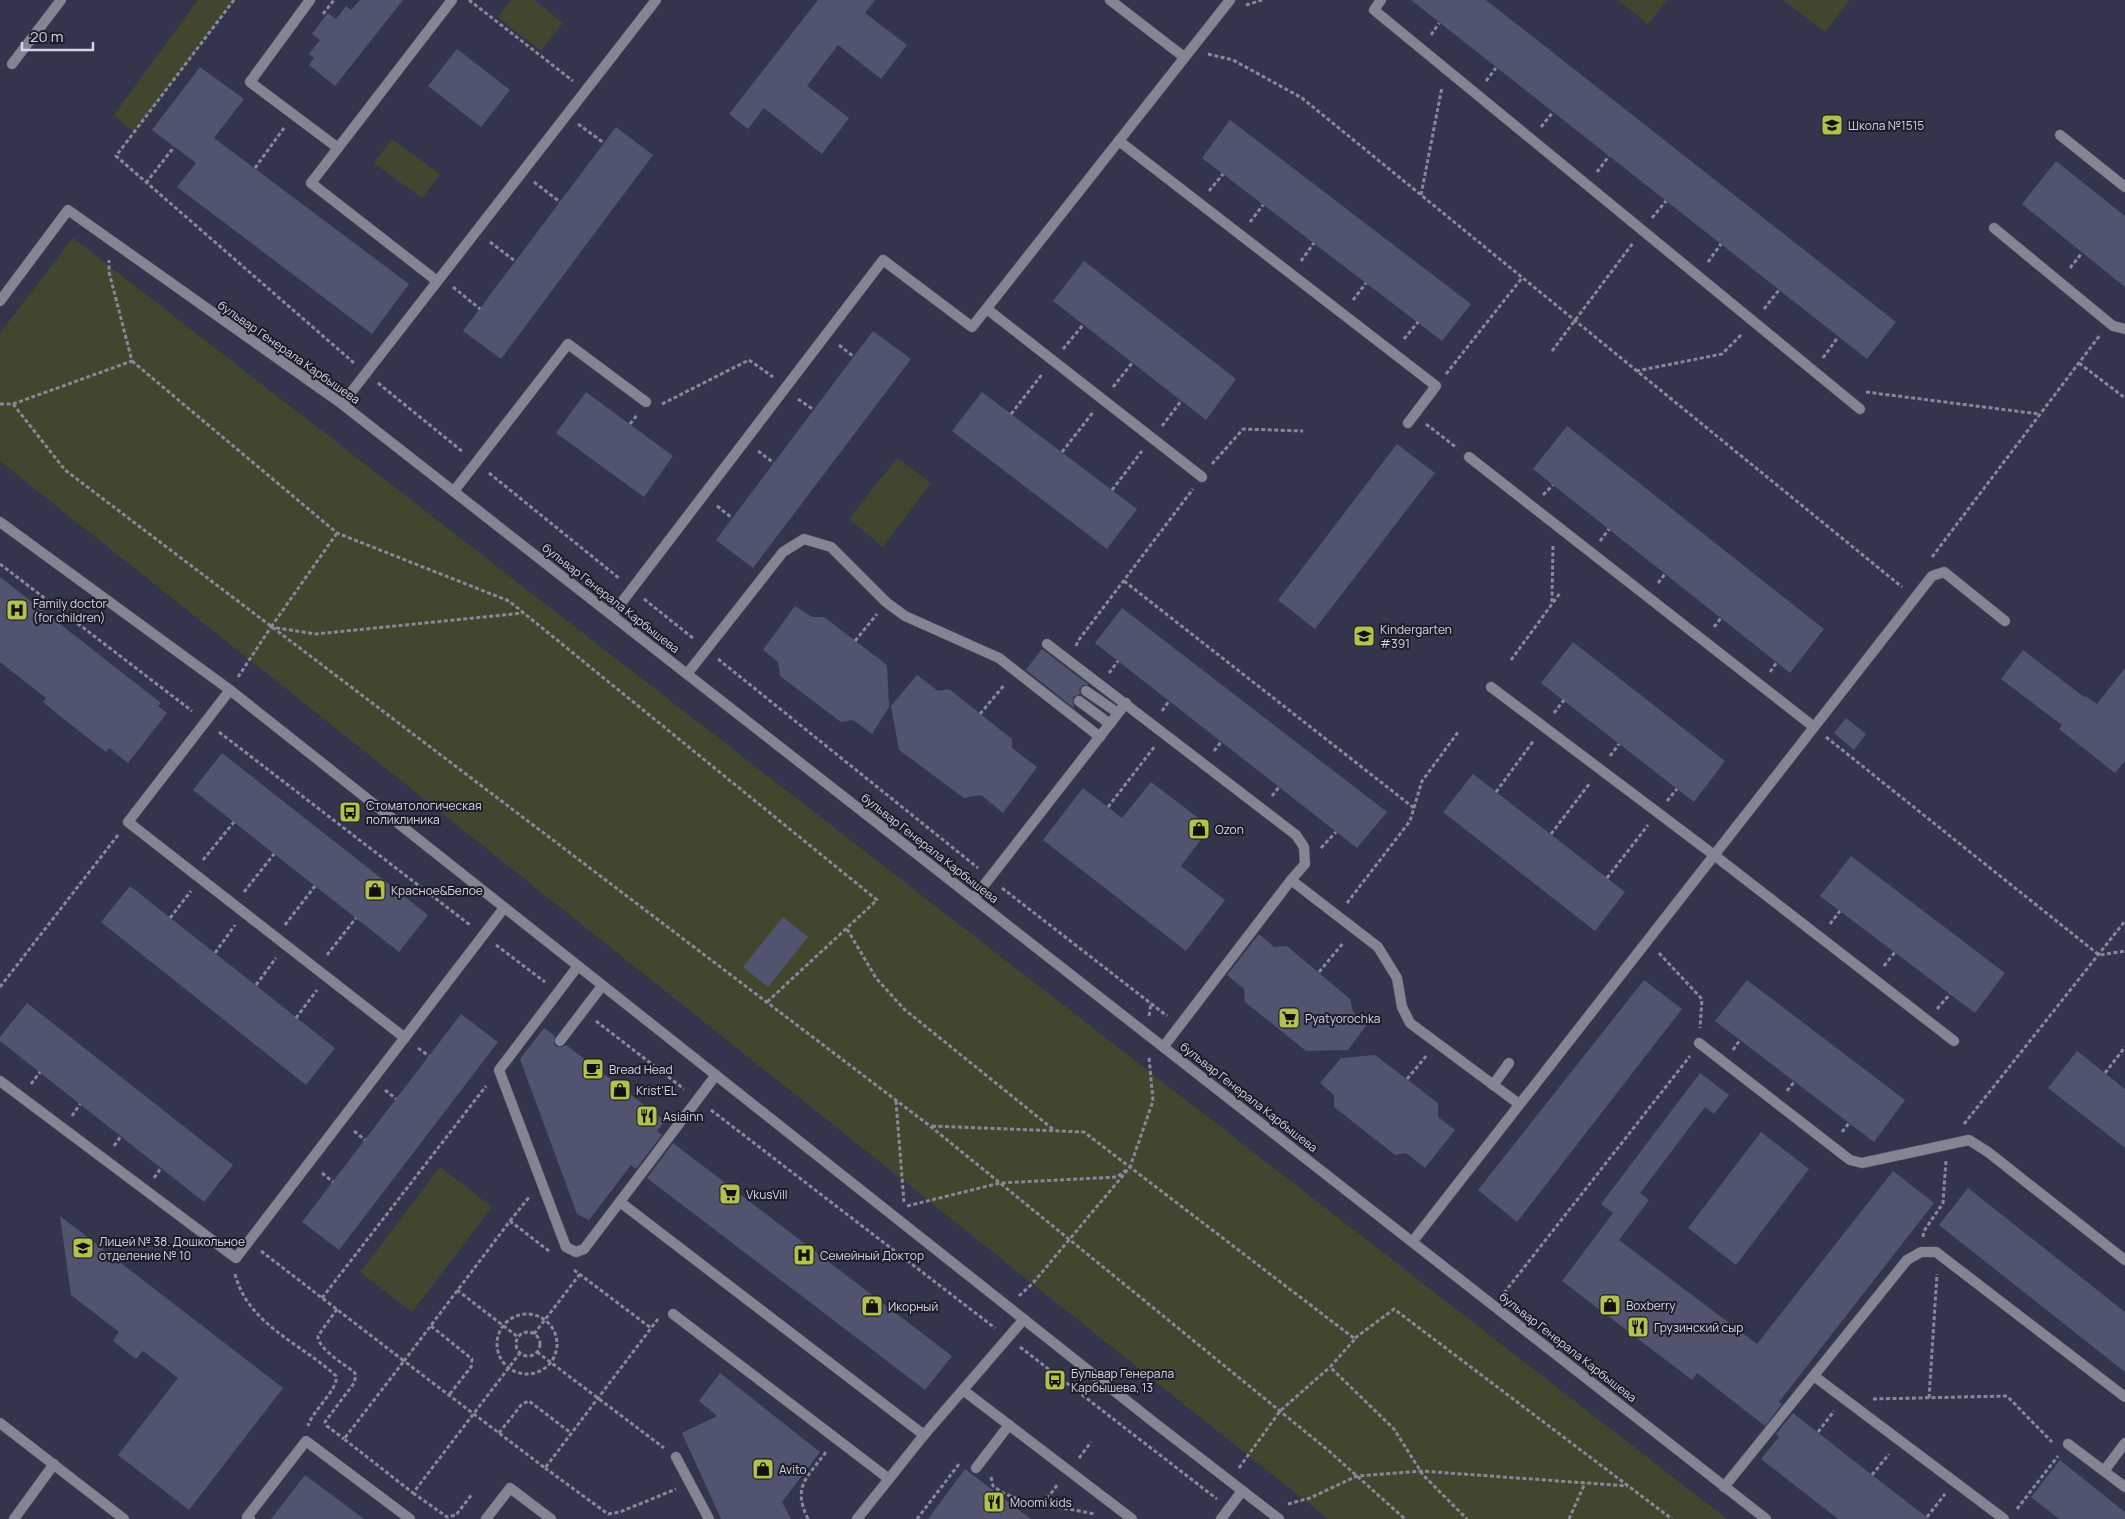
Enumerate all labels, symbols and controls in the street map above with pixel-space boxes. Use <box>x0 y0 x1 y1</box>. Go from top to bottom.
scale bar <box>22 20 94 52</box>
text: 20 m <box>30 26 63 47</box>
school or university icon: Школа №1515 <box>1820 113 1844 137</box>
place label: Школа №1515 <box>1848 117 1924 134</box>
street label: бульвар Генерала Карбышева <box>214 296 364 408</box>
street label: бульвар Генерала Карбышева <box>539 539 683 657</box>
place label: Family doctor (for children) <box>33 595 107 626</box>
hospital icon: Family doctor (for children) <box>5 598 29 622</box>
place label: Kindergarten #391 <box>1380 621 1452 652</box>
school or university icon: Kindergarten #391 <box>1352 624 1376 648</box>
street label: бульвар Генерала Карбышева <box>858 789 1002 907</box>
place label: Стоматологическая поликлиника <box>366 797 482 828</box>
bus stop icon: Стоматологическая поликлиника <box>338 800 362 824</box>
shop icon: Ozon <box>1187 817 1211 841</box>
place label: Ozon <box>1215 821 1244 838</box>
shop icon: Красное&Белое <box>363 878 387 902</box>
place label: Красное&Белое <box>391 882 483 899</box>
supermarket icon: Pyatyorochka <box>1277 1006 1301 1030</box>
place label: Pyatyorochka <box>1305 1010 1381 1027</box>
street label: бульвар Генерала Карбышева <box>1177 1038 1321 1156</box>
cafe icon: Bread Head <box>581 1057 605 1081</box>
place label: Bread Head <box>609 1061 673 1078</box>
shop icon: Krist'EL <box>608 1078 632 1102</box>
place label: Krist'EL <box>636 1082 677 1099</box>
restaurant icon: Asiainn <box>635 1104 659 1128</box>
place label: Asiainn <box>663 1108 703 1125</box>
supermarket icon: VkusVill <box>718 1182 742 1206</box>
place label: VkusVill <box>746 1186 788 1203</box>
place label: Лицей № 38. Дошкольное отделение № 10 <box>99 1233 245 1264</box>
school or university icon: Лицей № 38. Дошкольное отделение № 10 <box>71 1236 95 1260</box>
hospital icon: Семейный Доктор <box>792 1243 816 1267</box>
place label: Семейный Доктор <box>820 1247 924 1264</box>
street label: бульвар Генерала Карбышева <box>1496 1288 1640 1406</box>
shop icon: Boxberry <box>1598 1293 1622 1317</box>
shop icon: Икорный <box>860 1294 884 1318</box>
place label: Boxberry <box>1626 1297 1676 1314</box>
place label: Икорный <box>888 1298 938 1315</box>
restaurant icon: Грузинский сыр <box>1626 1315 1650 1339</box>
place label: Грузинский сыр <box>1654 1319 1743 1336</box>
place label: Бульвар Генерала Карбышева, 13 <box>1071 1365 1174 1396</box>
bus stop icon: Бульвар Генерала Карбышева, 13 <box>1043 1368 1067 1392</box>
shop icon: Avito <box>751 1457 775 1481</box>
place label: Avito <box>779 1461 807 1478</box>
restaurant icon: Moomi kids <box>982 1490 1006 1514</box>
place label: Moomi kids <box>1010 1494 1072 1511</box>

